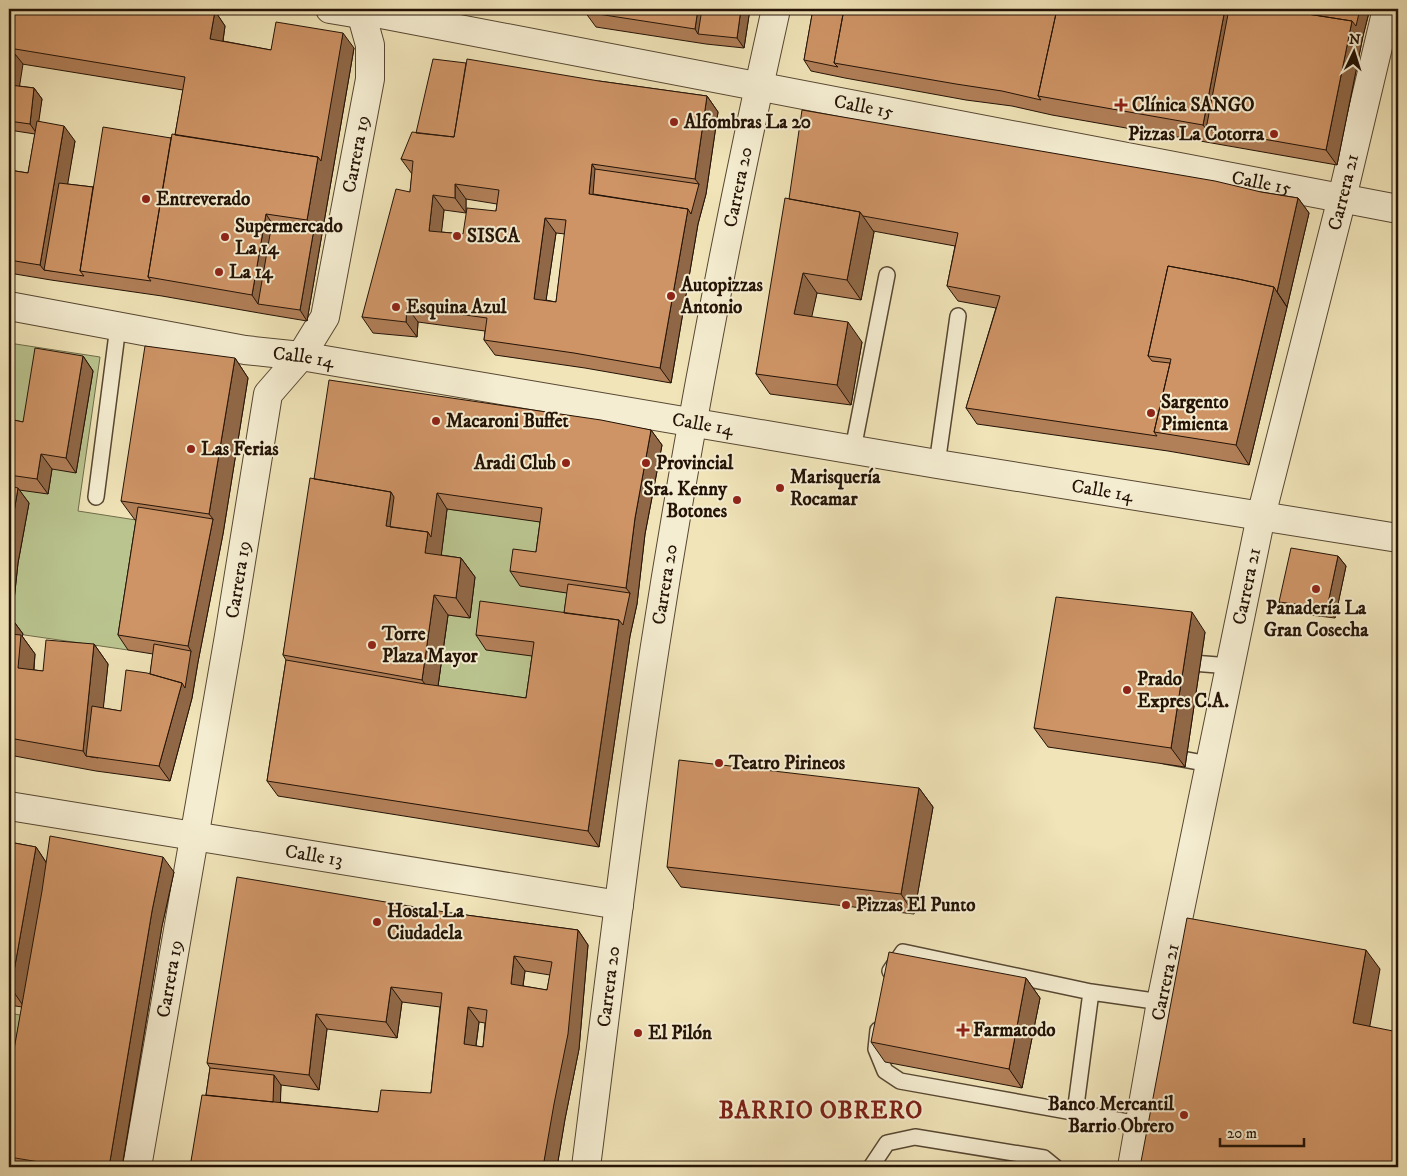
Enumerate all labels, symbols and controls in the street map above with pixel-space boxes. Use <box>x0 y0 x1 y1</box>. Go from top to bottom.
north arrow <box>1330 28 1380 78</box>
text: N <box>1348 31 1362 49</box>
street label: Calle 15 <box>832 90 896 124</box>
place label: Clínica SANGO <box>1132 94 1255 117</box>
marker: Clínica SANGO <box>1114 98 1128 112</box>
place label: Alfombras La 20 <box>683 111 811 134</box>
street label: Carrera 19 <box>337 113 374 195</box>
marker: Alfombras La 20 <box>668 116 680 128</box>
place label: Pizzas La Cotorra <box>1128 123 1265 146</box>
marker: Pizzas La Cotorra <box>1268 128 1280 140</box>
street label: Carrera 20 <box>719 145 757 229</box>
street label: Carrera 21 <box>1323 151 1364 233</box>
street label: Calle 15 <box>1230 166 1294 200</box>
place label: Entreverado <box>156 188 250 211</box>
marker: Entreverado <box>140 193 152 205</box>
place label: Supermercado La 14 <box>235 215 343 260</box>
place label: SISCA <box>467 225 520 248</box>
marker: SISCA <box>451 230 463 242</box>
marker: Supermercado La 14 <box>219 231 231 243</box>
place label: La 14 <box>229 261 274 284</box>
marker: La 14 <box>213 266 225 278</box>
place label: Autopizzas Antonio <box>680 274 764 319</box>
marker: Autopizzas Antonio <box>665 290 677 302</box>
place label: Esquina Azul <box>406 296 507 320</box>
marker: Esquina Azul <box>390 301 402 313</box>
street label: Calle 14 <box>272 342 337 373</box>
place label: Sargento Pimienta <box>1161 391 1229 436</box>
marker: Sargento Pimienta <box>1145 407 1157 419</box>
street label: Calle 14 <box>670 408 736 441</box>
place label: Macaroni Buffet <box>446 410 570 433</box>
marker: Macaroni Buffet <box>430 415 442 427</box>
place label: Las Ferias <box>201 438 279 461</box>
marker: Las Ferias <box>185 443 197 455</box>
place label: Aradi Club <box>473 452 556 475</box>
place label: Provincial <box>656 452 734 475</box>
marker: Aradi Club <box>560 457 572 469</box>
marker: Provincial <box>640 457 652 469</box>
place label: Marisquería Rocamar <box>790 466 881 511</box>
street label: Calle 14 <box>1070 474 1136 507</box>
place label: Sra. Kenny Botones <box>644 478 728 523</box>
marker: Marisquería Rocamar <box>774 482 786 494</box>
marker: Sra. Kenny Botones <box>731 494 743 506</box>
street label: Carrera 19 <box>220 539 256 620</box>
street label: Carrera 20 <box>647 542 683 626</box>
street label: Carrera 21 <box>1227 546 1266 627</box>
marker: Panadería La Gran Cosecha <box>1310 583 1322 595</box>
place label: Panadería La Gran Cosecha <box>1264 597 1369 642</box>
place label: Torre Plaza Mayor <box>381 623 479 668</box>
marker: Torre Plaza Mayor <box>366 639 378 651</box>
place label: Prado Expres C.A. <box>1137 668 1230 713</box>
marker: Prado Expres C.A. <box>1121 684 1133 696</box>
place label: Teatro Pirineos <box>728 752 846 775</box>
marker: Teatro Pirineos <box>713 757 725 769</box>
street label: Calle 13 <box>283 839 345 872</box>
place label: Pizzas El Punto <box>856 894 975 917</box>
marker: Pizzas El Punto <box>840 899 852 911</box>
place label: Hostal La Ciudadela <box>387 900 465 945</box>
marker: Hostal La Ciudadela <box>371 916 383 928</box>
street label: Carrera 19 <box>152 938 188 1019</box>
street label: Carrera 21 <box>1146 941 1184 1022</box>
street label: Carrera 20 <box>592 945 625 1028</box>
place label: Farmatodo <box>973 1019 1056 1042</box>
place label: El Pilón <box>648 1022 713 1045</box>
marker: Farmatodo <box>957 1024 969 1036</box>
marker: El Pilón <box>632 1027 644 1039</box>
place label: Banco Mercantil Barrio Obrero <box>1048 1093 1174 1138</box>
district label: BARRIO OBRERO <box>719 1096 923 1126</box>
marker: Banco Mercantil Barrio Obrero <box>1178 1109 1190 1121</box>
scale bar <box>1220 1116 1303 1148</box>
text: 20 m <box>1227 1124 1257 1143</box>

